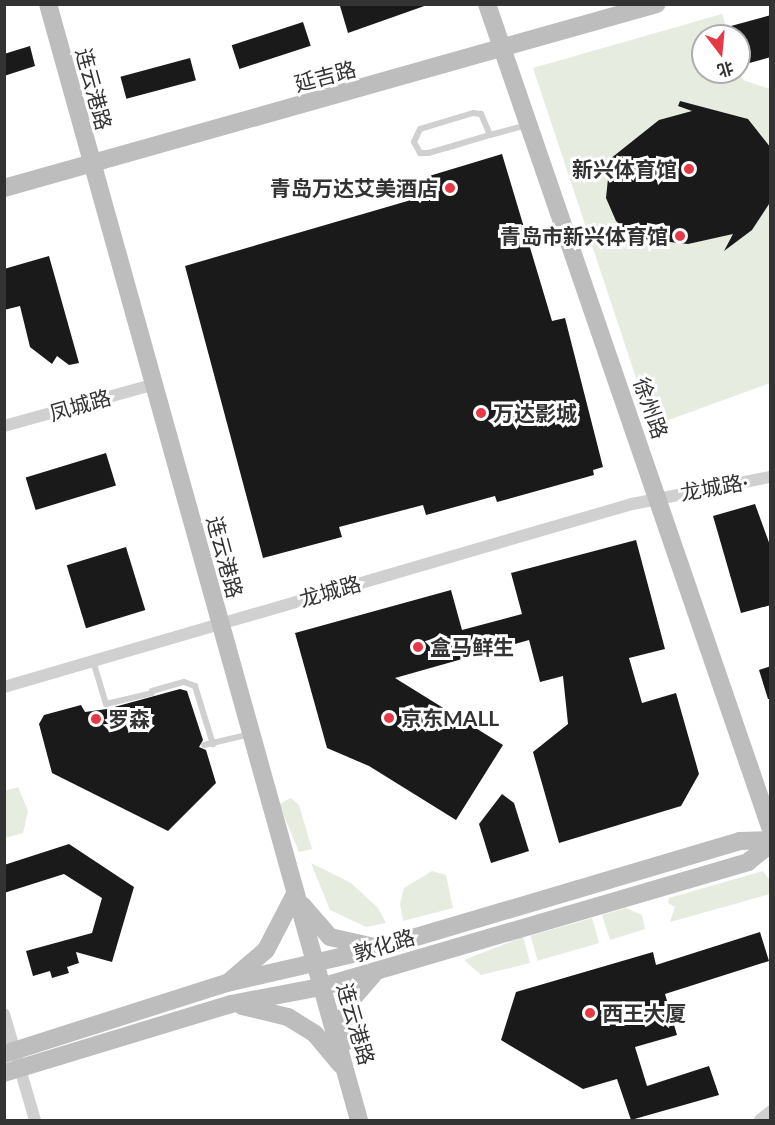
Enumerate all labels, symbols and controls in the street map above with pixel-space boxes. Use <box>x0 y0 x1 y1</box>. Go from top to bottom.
north arrow <box>691 24 751 84</box>
street label: 连云港路 <box>71 45 117 133</box>
street label: 延吉路 <box>291 56 359 96</box>
text: 北 <box>715 59 736 81</box>
place label: 新兴体育馆 <box>572 156 677 182</box>
marker: 新兴体育馆 <box>682 162 696 176</box>
place label: 青岛万达艾美酒店 <box>270 175 438 201</box>
marker: 青岛万达艾美酒店 <box>443 181 457 195</box>
place label: 青岛市新兴体育馆 <box>500 223 668 249</box>
marker: 青岛市新兴体育馆 <box>673 229 687 243</box>
street label: 徐州路 <box>629 374 673 442</box>
street label: 凤城路 <box>46 384 114 426</box>
place label: 万达影城 <box>493 400 577 426</box>
marker: 万达影城 <box>474 406 488 420</box>
street label: 龙城路· <box>678 469 750 505</box>
street label: 连云港路 <box>202 513 248 601</box>
street label: 龙城路 <box>296 570 364 612</box>
place label: 盒马鲜生 <box>430 634 514 660</box>
marker: 盒马鲜生 <box>411 640 425 654</box>
place label: 京东MALL <box>401 705 499 731</box>
place label: 罗森 <box>108 706 150 732</box>
marker: 京东MALL <box>382 711 396 725</box>
marker: 罗森 <box>89 712 103 726</box>
street label: 敦化路 <box>350 924 418 966</box>
street label: 连云港路 <box>332 980 380 1068</box>
place label: 西王大厦 <box>602 1000 686 1026</box>
marker: 西王大厦 <box>583 1006 597 1020</box>

